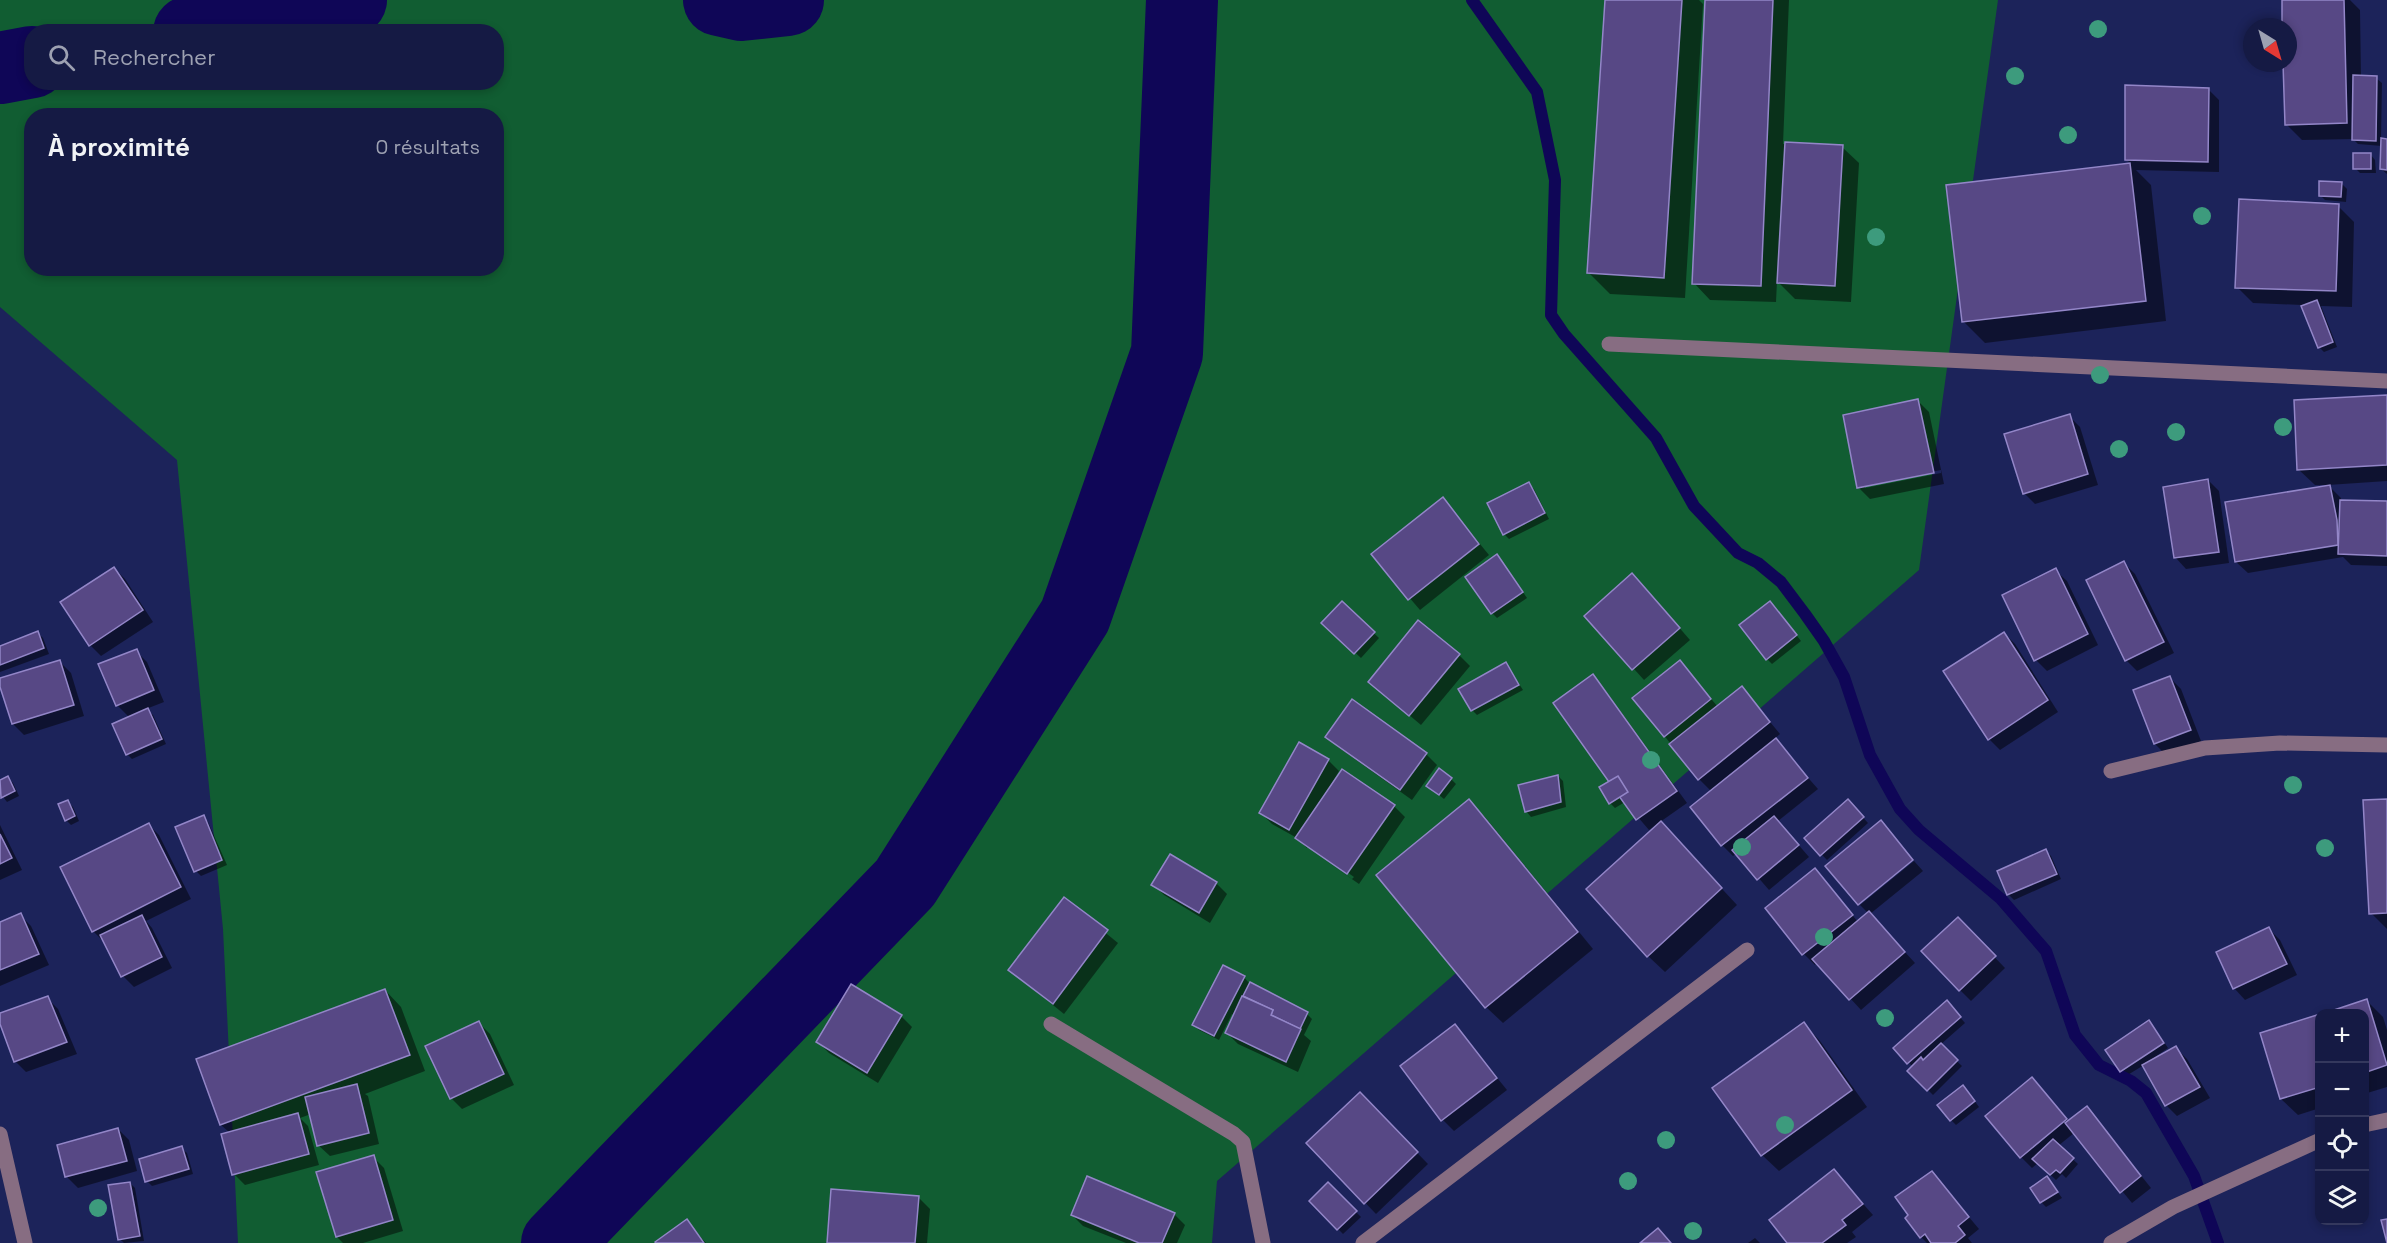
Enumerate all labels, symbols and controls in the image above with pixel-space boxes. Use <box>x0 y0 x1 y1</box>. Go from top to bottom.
north arrow <box>2243 18 2297 72</box>
search box <box>24 24 504 90</box>
icon: search <box>45 41 78 74</box>
text: Rechercher <box>93 43 215 71</box>
text: À proximité <box>48 130 190 164</box>
text: 0 résultats <box>376 134 480 160</box>
map controls <box>2315 1009 2369 1225</box>
button: + <box>2315 1009 2369 1063</box>
button: − <box>2315 1063 2369 1117</box>
button: locate <box>2315 1117 2369 1171</box>
button: layers <box>2315 1171 2369 1225</box>

